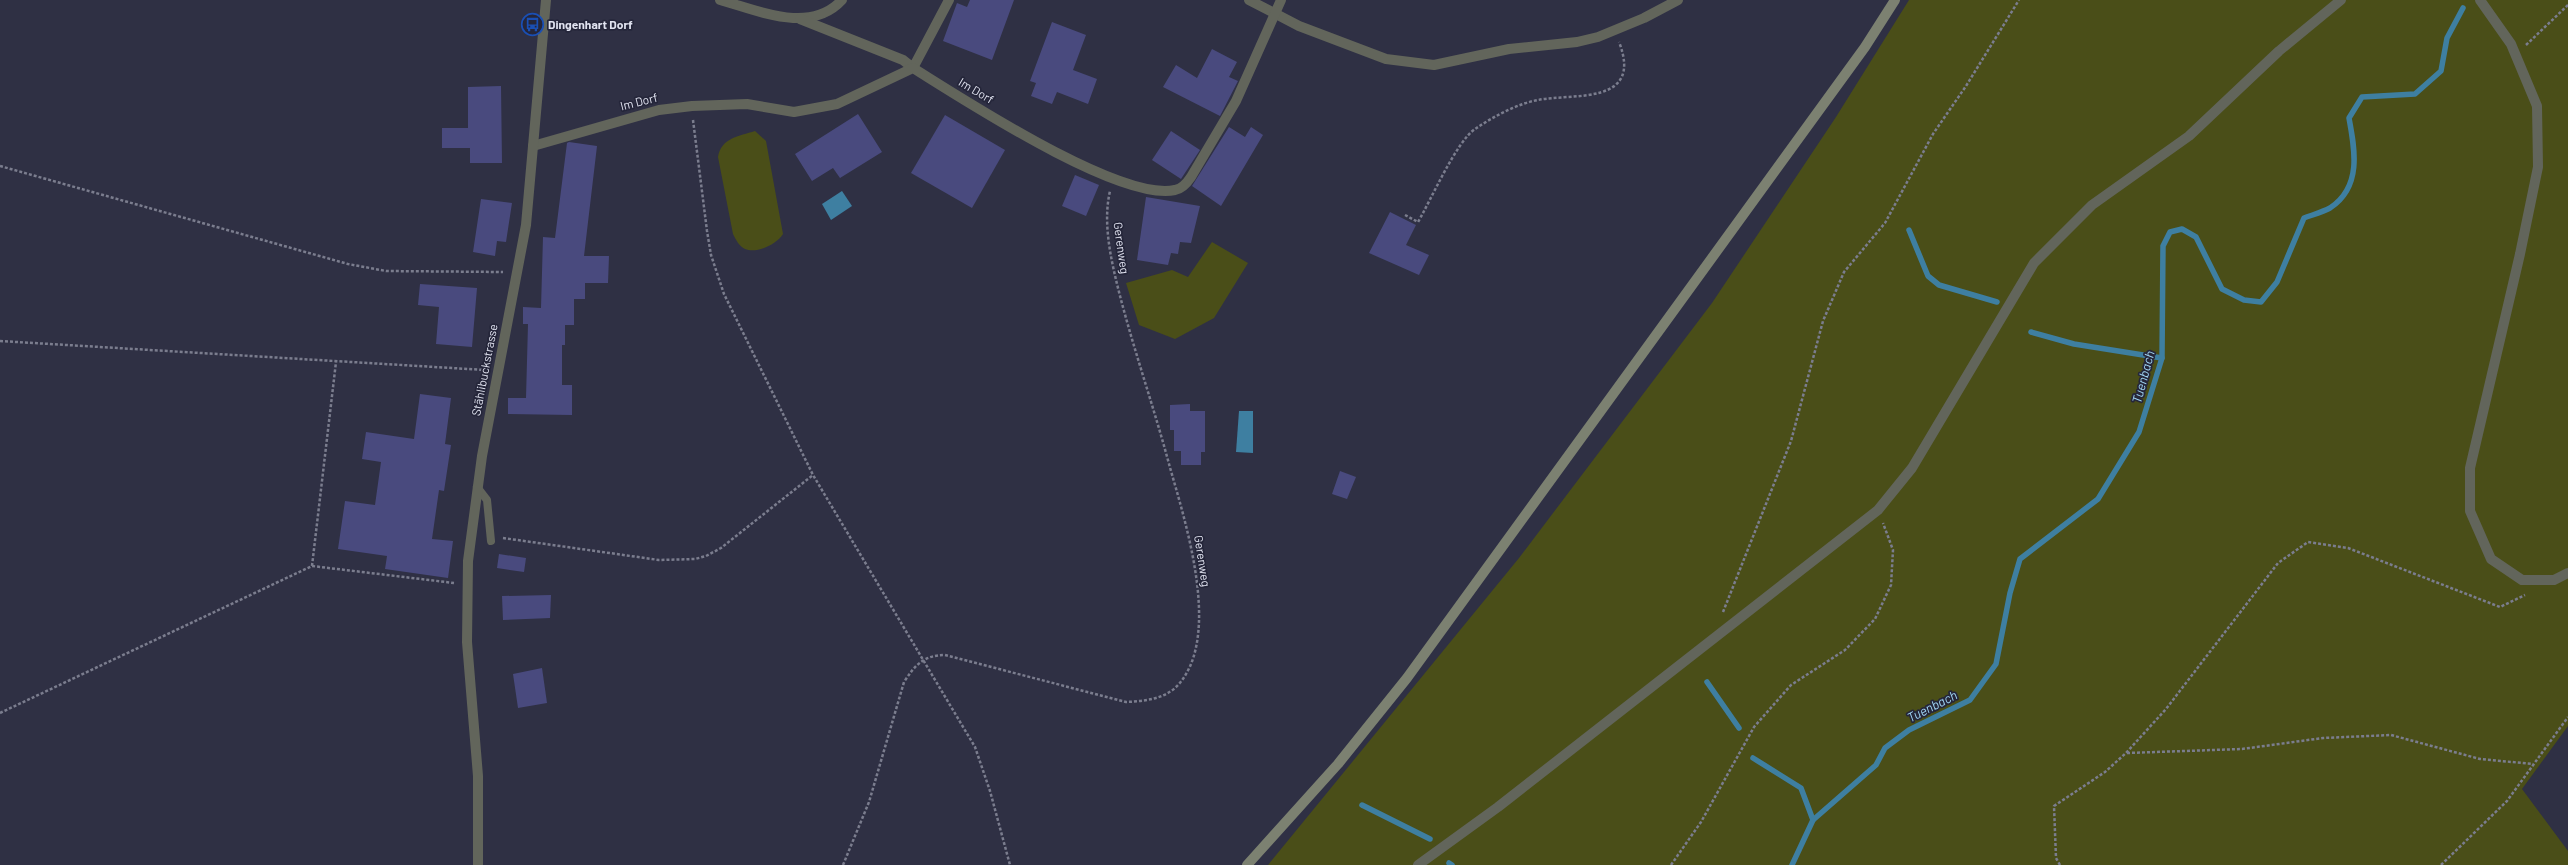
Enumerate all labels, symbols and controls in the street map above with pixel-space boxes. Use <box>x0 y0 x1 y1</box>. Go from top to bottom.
bus stop icon: Dingenhart Dorf <box>520 12 546 38</box>
place label: Dingenhart Dorf <box>548 17 633 31</box>
street label: Im Dorf <box>957 74 996 106</box>
street label: Im Dorf <box>619 90 659 112</box>
street label: Gerenweg <box>1111 221 1133 275</box>
street label: Stählibuckstrasse <box>468 323 500 417</box>
water label: Tuenbach <box>2128 349 2158 405</box>
street label: Gerenweg <box>1192 534 1214 588</box>
water label: Tuenbach <box>1904 687 1960 725</box>

